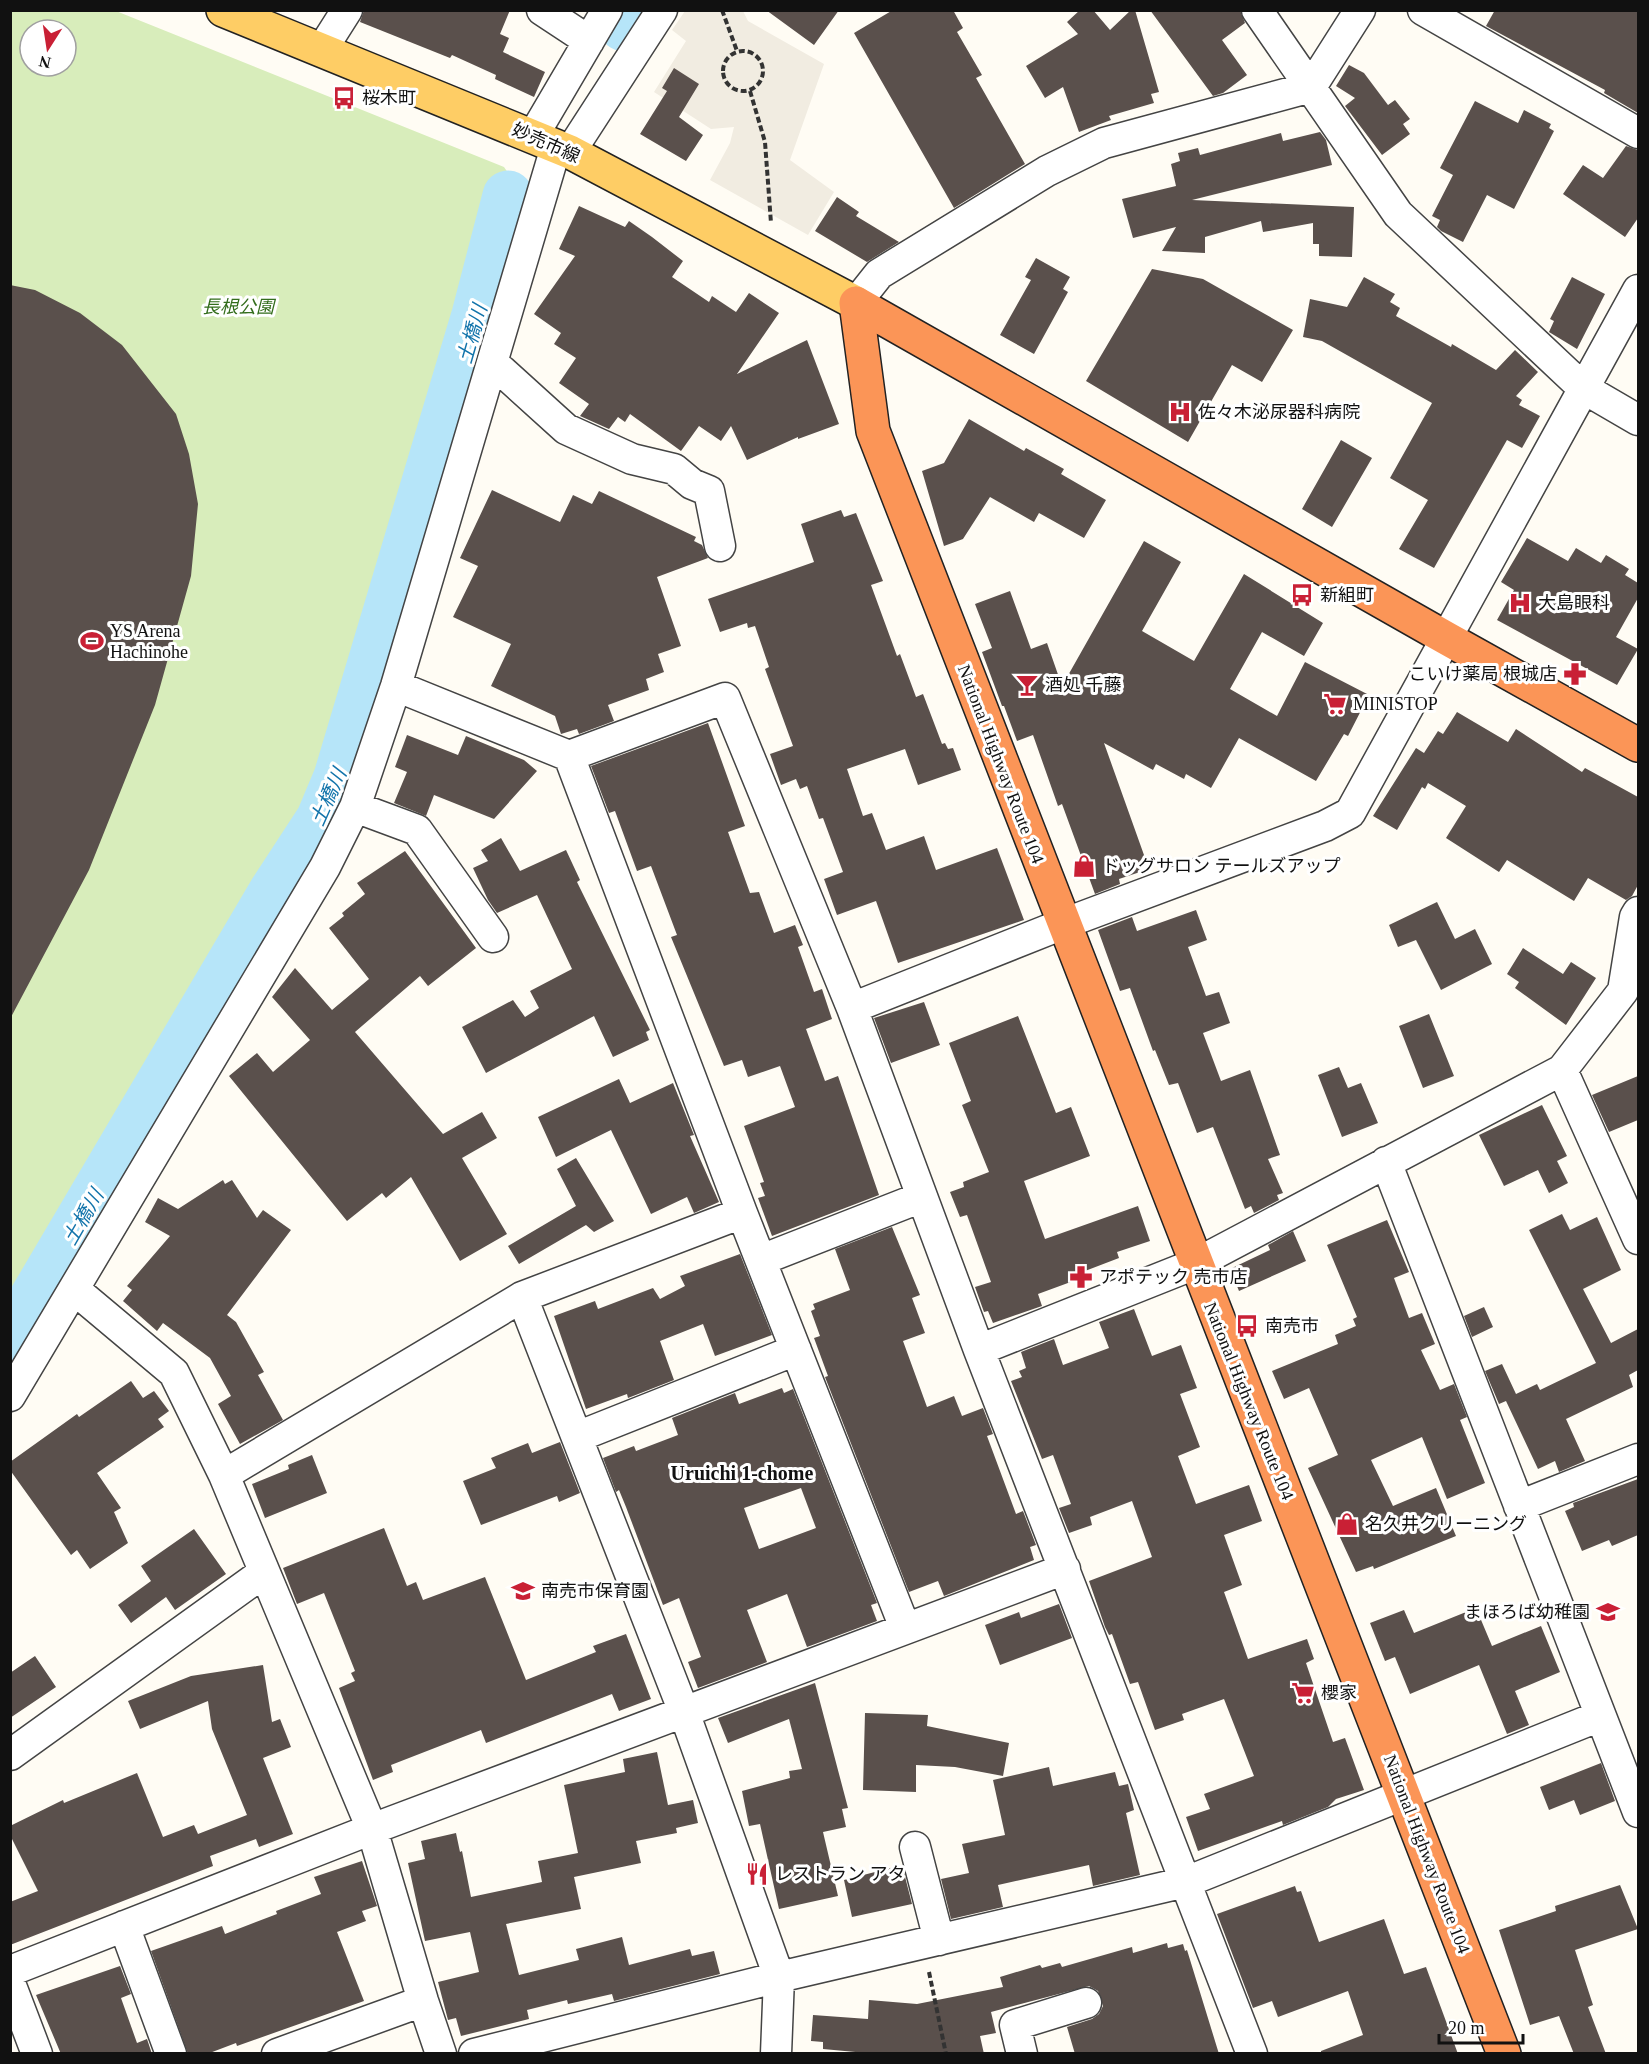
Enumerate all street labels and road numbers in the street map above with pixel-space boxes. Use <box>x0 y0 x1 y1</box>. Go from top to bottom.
street label: 妙売市線 <box>509 119 583 167</box>
street label: National Highway Route 104 <box>954 662 1048 866</box>
street label: National Highway Route 104 <box>1200 1299 1298 1503</box>
street label: National Highway Route 104 <box>1380 1752 1474 1956</box>

